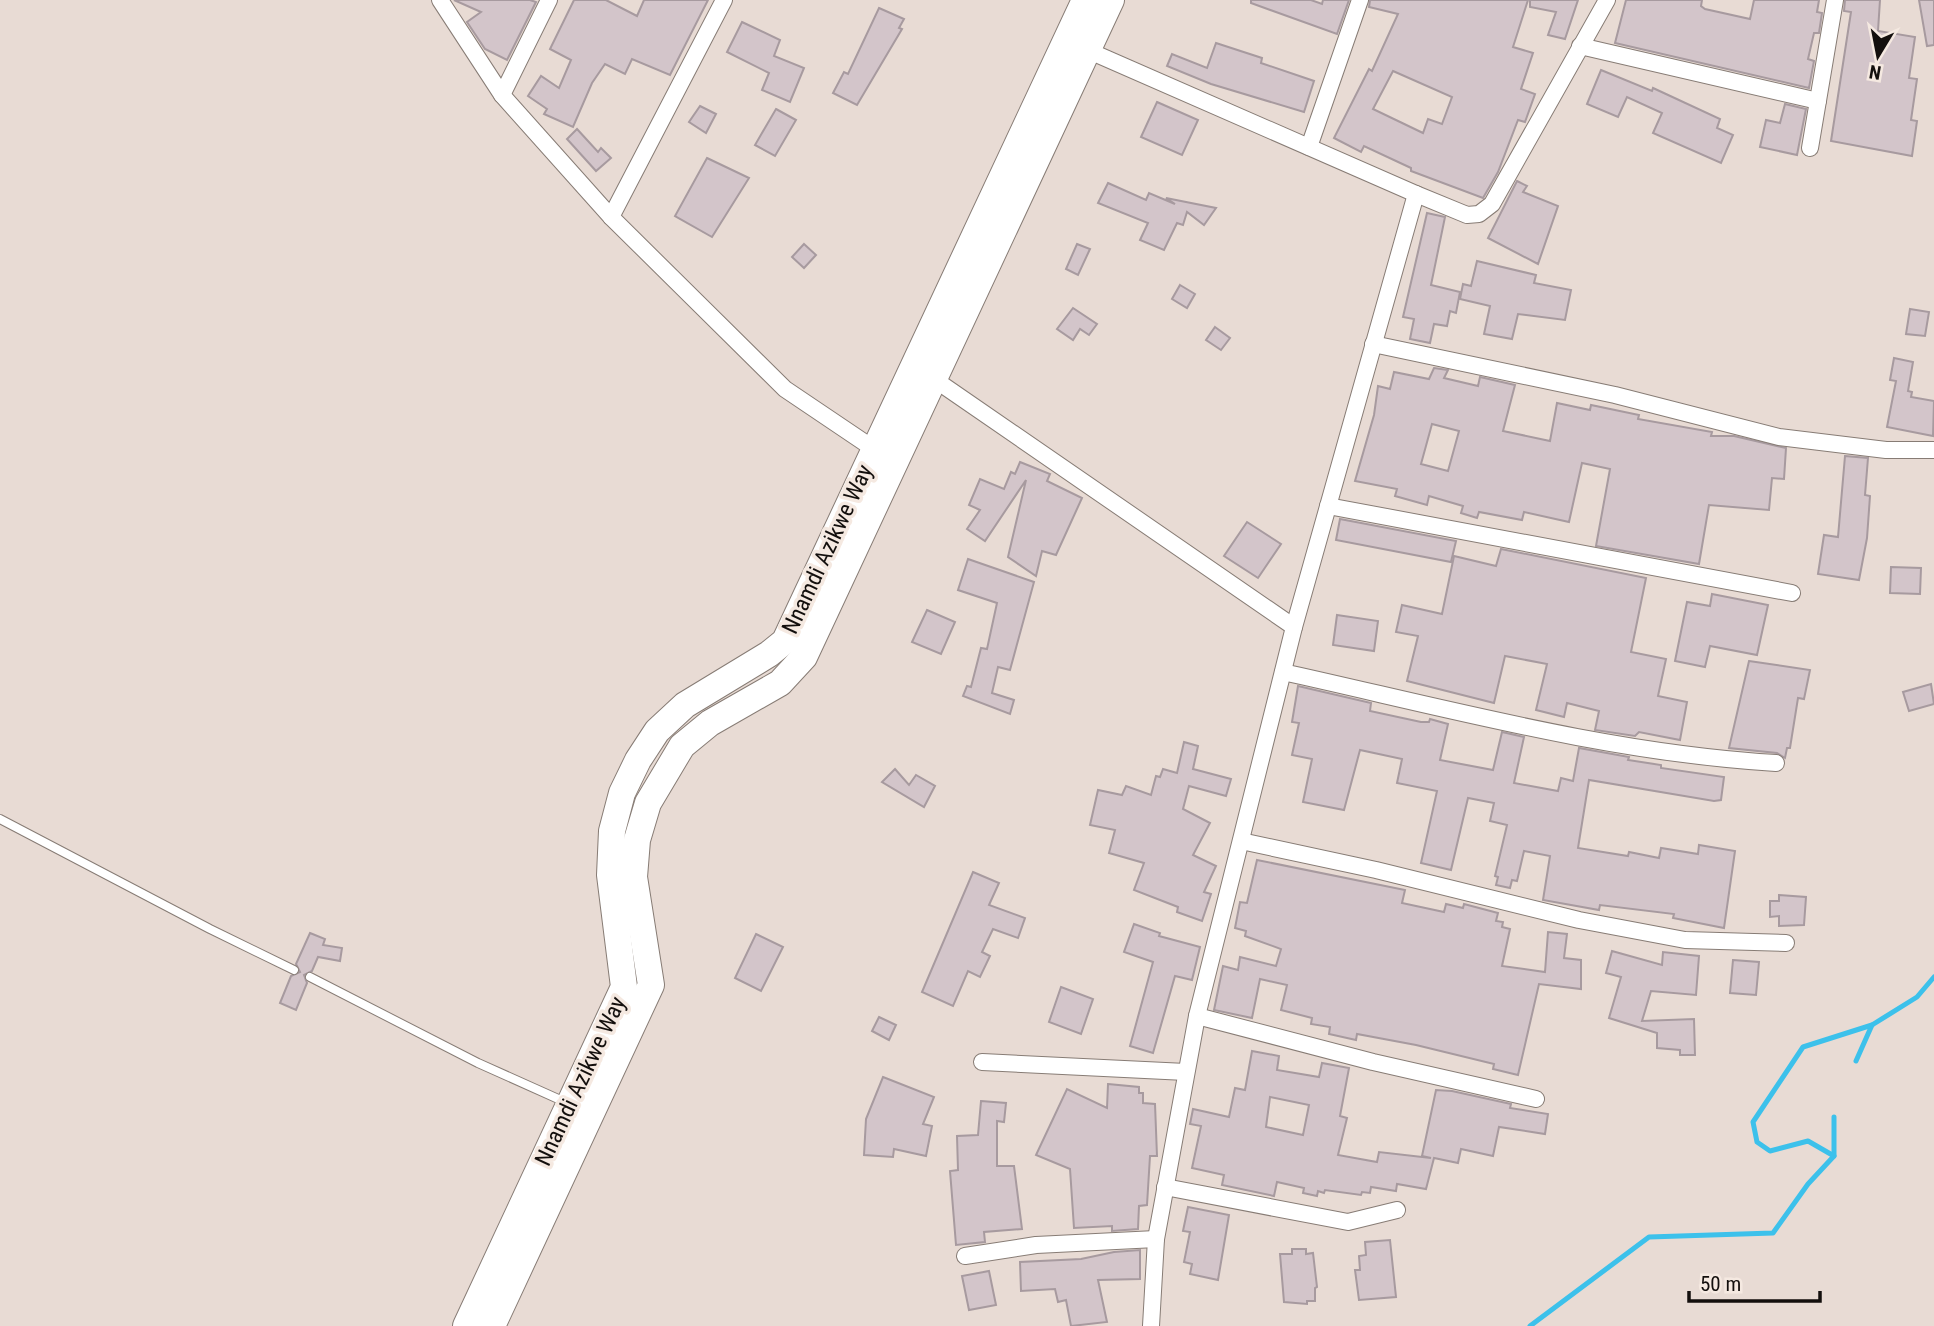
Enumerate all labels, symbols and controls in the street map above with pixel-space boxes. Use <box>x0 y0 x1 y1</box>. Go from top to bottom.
north arrow <box>1843 21 1913 91</box>
text: N <box>1867 60 1883 85</box>
street label: Nnamdi Azikwe Way <box>776 460 879 638</box>
street label: Nnamdi Azikwe Way <box>529 992 632 1170</box>
scale bar <box>1689 1260 1820 1304</box>
text: 50 m <box>1700 1272 1741 1296</box>

